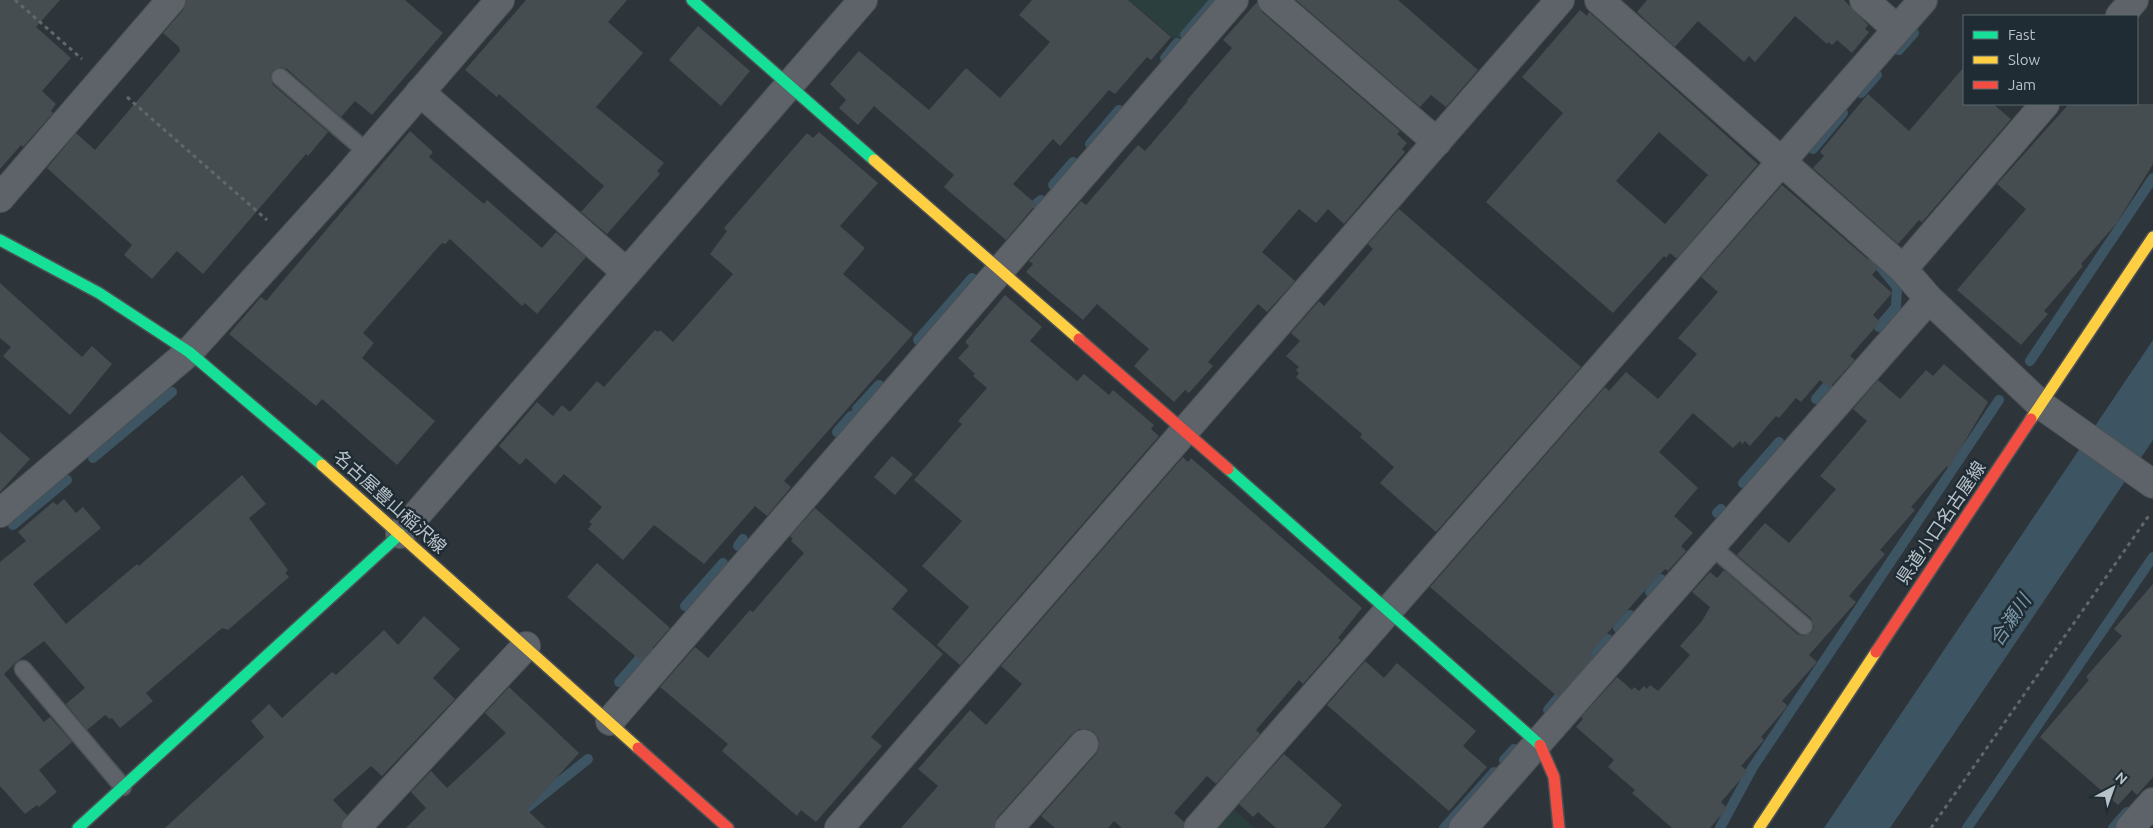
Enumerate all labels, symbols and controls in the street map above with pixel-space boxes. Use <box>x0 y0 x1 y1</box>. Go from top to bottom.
legend <box>1963 15 2138 105</box>
text: Fast <box>2008 26 2036 43</box>
text: Slow <box>2008 51 2041 68</box>
text: Jam <box>2008 76 2036 93</box>
street label: 名古屋豊山稲沢線 <box>330 446 451 557</box>
street label: 県道小口名古屋線 <box>1892 457 1989 588</box>
water label: 合瀬川 <box>1985 589 2036 650</box>
north arrow <box>2088 763 2138 813</box>
text: N <box>2112 769 2131 788</box>

